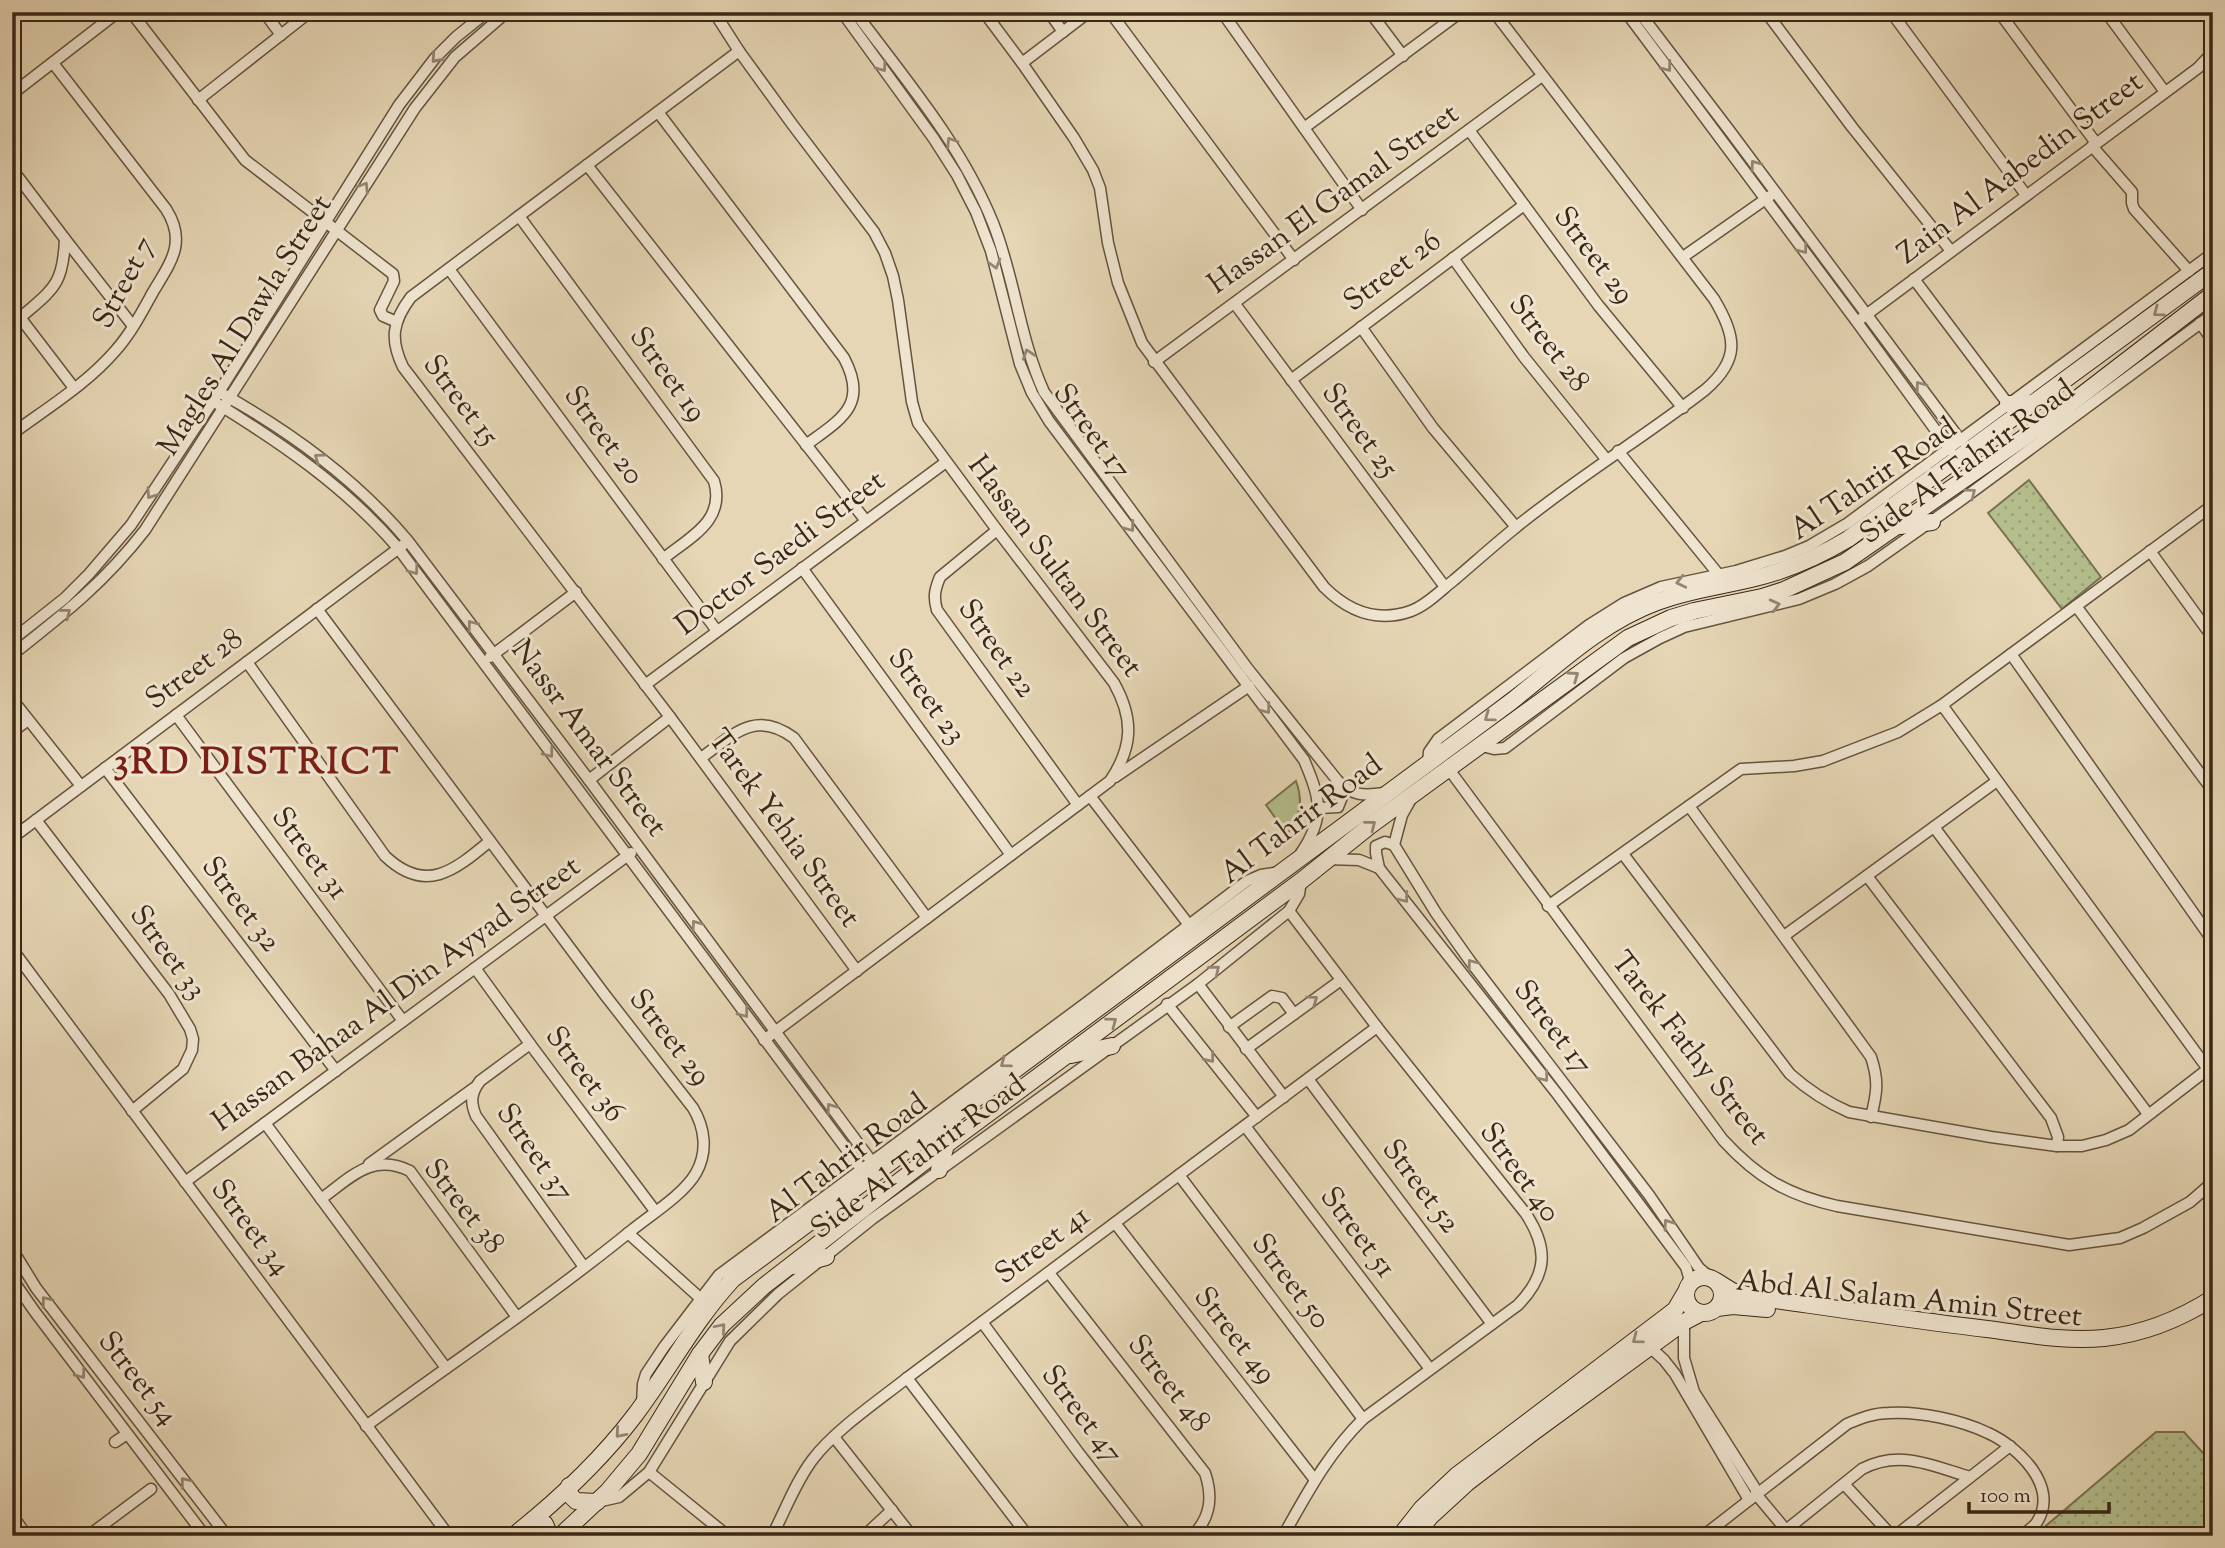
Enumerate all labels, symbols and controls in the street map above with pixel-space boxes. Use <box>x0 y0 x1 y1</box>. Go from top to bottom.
one-way arrow <box>432 50 444 63</box>
one-way arrow <box>1659 59 1671 72</box>
one-way arrow <box>874 60 886 72</box>
street label: Zain Al Aabedin Street <box>1889 62 2153 276</box>
street label: Hassan El Gamal Street <box>1200 94 1468 306</box>
one-way arrow <box>946 136 959 149</box>
one-way arrow <box>1751 160 1763 172</box>
one-way arrow <box>355 181 368 194</box>
street label: Magles Al Dawla Street <box>148 187 344 465</box>
street label: Street 29 <box>1542 198 1644 314</box>
street label: Street 26 <box>1335 221 1451 323</box>
street label: Street 7 <box>83 229 167 337</box>
one-way arrow <box>1795 241 1807 254</box>
one-way arrow <box>986 257 1001 269</box>
street label: Street 28 <box>1497 286 1599 402</box>
one-way arrow <box>2153 303 2166 316</box>
street label: Street 19 <box>618 319 716 431</box>
street label: Street 15 <box>411 346 509 456</box>
one-way arrow <box>1022 348 1037 360</box>
street label: Side Al Tahrir Road <box>1854 373 2082 553</box>
street label: Street 17 <box>1042 375 1140 489</box>
street label: Street 25 <box>1310 375 1408 487</box>
street label: Street 20 <box>552 377 654 495</box>
one-way arrow <box>1915 382 1928 394</box>
street label: Al Tahrir Road <box>1784 411 1964 549</box>
street label: Hassan Sultan Street <box>956 447 1152 687</box>
one-way arrow <box>314 453 327 466</box>
street label: Doctor Saedi Street <box>667 461 895 647</box>
one-way arrow <box>147 486 159 499</box>
one-way arrow <box>1963 489 1975 502</box>
one-way arrow <box>1122 519 1135 531</box>
one-way arrow <box>406 562 418 575</box>
one-way arrow <box>1676 573 1688 588</box>
street label: Street 22 <box>946 591 1046 707</box>
one-way arrow <box>1769 599 1781 613</box>
one-way arrow <box>58 608 71 621</box>
street label: Street 28 <box>137 619 253 721</box>
one-way arrow <box>467 620 480 633</box>
street label: Nassr Amar Street <box>500 632 676 846</box>
street label: Street 23 <box>876 640 976 754</box>
one-way arrow <box>1566 672 1579 684</box>
one-way arrow <box>1258 701 1271 714</box>
one-way arrow <box>1484 709 1497 722</box>
street label: Tarek Yehia Street <box>696 721 870 937</box>
district label: 3RD DISTRICT <box>114 737 400 791</box>
one-way arrow <box>541 745 553 757</box>
street label: Al Tahrir Road <box>1212 745 1392 895</box>
street label: Street 31 <box>260 799 358 909</box>
one-way arrow <box>1363 821 1376 834</box>
street label: Hassan Bahaa Al Din Ayyad Street <box>204 847 590 1143</box>
street label: Street 32 <box>190 848 290 962</box>
one-way arrow <box>1395 891 1408 903</box>
street label: Street 33 <box>118 897 216 1009</box>
one-way arrow <box>692 920 704 933</box>
street label: Tarek Fathy Street <box>1599 943 1779 1155</box>
one-way arrow <box>1468 959 1481 972</box>
one-way arrow <box>1208 965 1220 978</box>
street label: Street 17 <box>1502 971 1602 1085</box>
street label: Street 29 <box>617 980 721 1096</box>
one-way arrow <box>1305 996 1318 1008</box>
one-way arrow <box>736 1005 748 1018</box>
one-way arrow <box>1104 1017 1116 1030</box>
street label: Street 36 <box>534 1018 634 1132</box>
one-way arrow <box>1201 1050 1214 1062</box>
one-way arrow <box>1000 1055 1013 1067</box>
street label: Side Al Tahrir Road <box>805 1068 1033 1248</box>
one-way arrow <box>1536 1070 1549 1082</box>
street label: Al Tahrir Road <box>759 1086 935 1232</box>
street label: Street 37 <box>485 1095 583 1211</box>
one-way arrow <box>827 1103 839 1115</box>
street label: Street 40 <box>1468 1114 1570 1232</box>
street label: Street 52 <box>1370 1131 1470 1243</box>
street label: Street 38 <box>412 1150 514 1264</box>
street label: Street 34 <box>199 1171 301 1285</box>
street label: Street 51 <box>1308 1178 1406 1288</box>
street label: Street 41 <box>986 1196 1100 1296</box>
one-way arrow <box>1663 1218 1676 1231</box>
street label: Street 50 <box>1240 1225 1340 1339</box>
street label: Abd Al Salam Amin Street <box>1734 1260 2084 1340</box>
street label: Street 49 <box>1182 1278 1286 1394</box>
one-way arrow <box>42 1297 55 1309</box>
street label: Street 54 <box>86 1323 188 1435</box>
one-way arrow <box>713 1323 725 1336</box>
street label: Street 48 <box>1116 1326 1220 1442</box>
one-way arrow <box>1632 1331 1645 1343</box>
street label: Street 47 <box>1030 1357 1132 1473</box>
one-way arrow <box>73 1366 86 1378</box>
one-way arrow <box>616 1425 628 1438</box>
scale bar <box>1969 1471 2110 1515</box>
one-way arrow <box>180 1477 193 1489</box>
text: 100 m <box>1980 1482 2031 1512</box>

